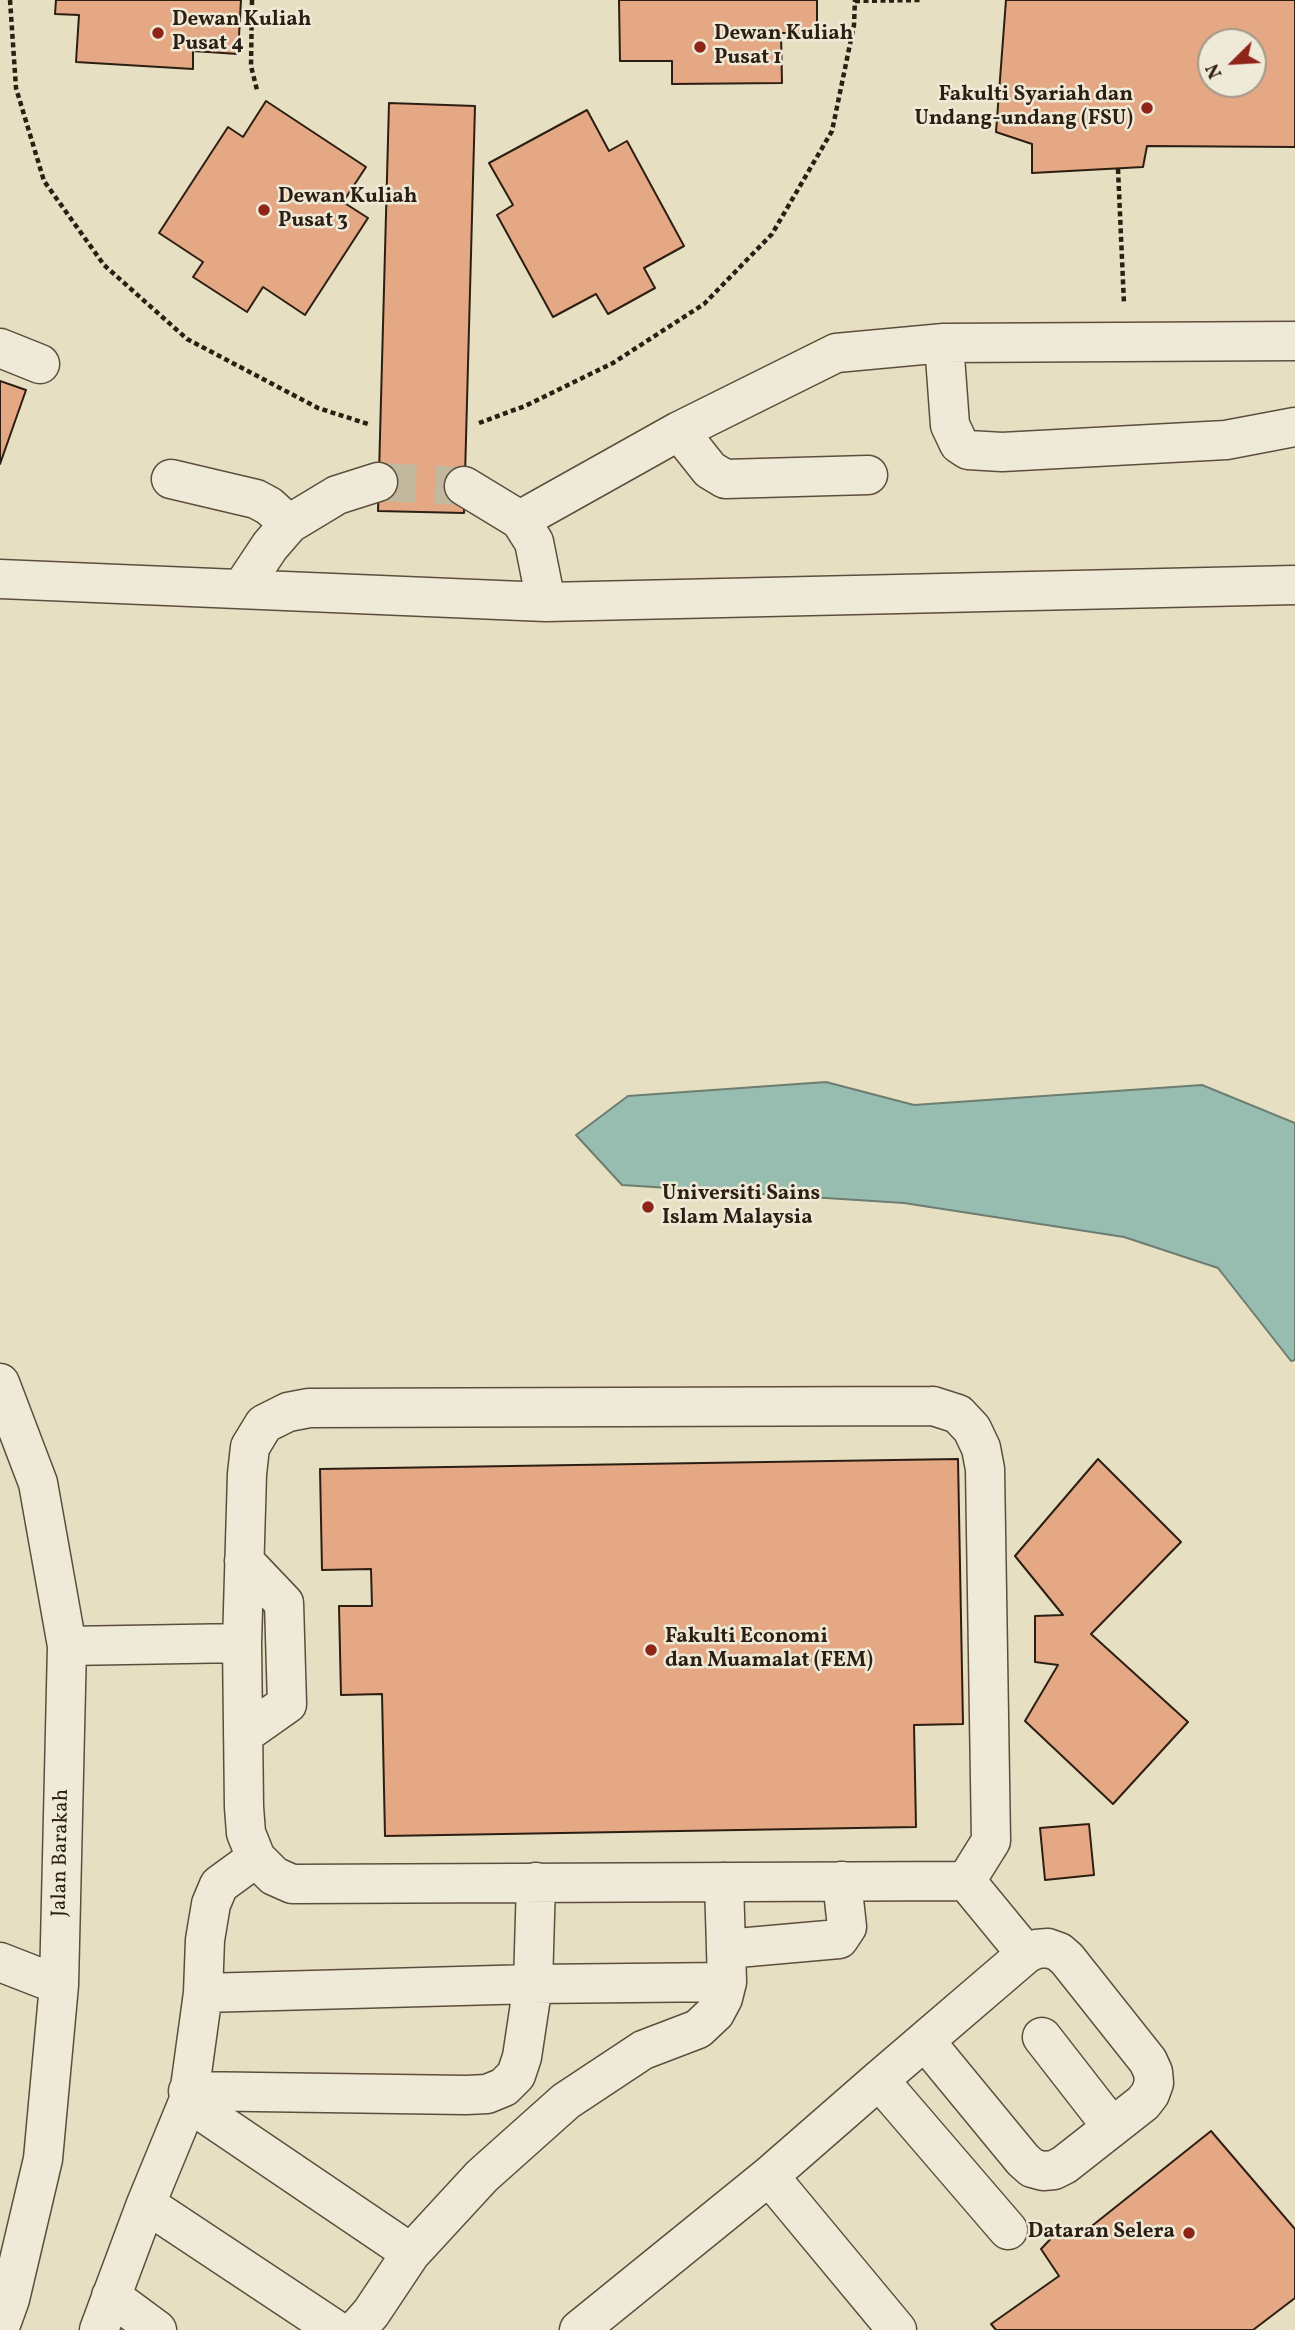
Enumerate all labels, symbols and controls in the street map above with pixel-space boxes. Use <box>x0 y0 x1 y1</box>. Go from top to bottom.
place label: Dewan Kuliah Pusat 4 <box>172 8 311 58</box>
place label: Dewan Kuliah Pusat 1 <box>714 22 853 72</box>
marker: Dewan Kuliah Pusat 4 <box>150 25 166 41</box>
north arrow <box>1197 28 1267 98</box>
marker: Dewan Kuliah Pusat 1 <box>692 39 708 55</box>
text: N <box>1200 59 1229 82</box>
place label: Fakulti Syariah dan Undang-undang (FSU) <box>914 83 1133 133</box>
marker: Fakulti Syariah dan Undang-undang (FSU) <box>1139 100 1155 116</box>
place label: Dewan Kuliah Pusat 3 <box>278 185 417 235</box>
marker: Dewan Kuliah Pusat 3 <box>256 202 272 218</box>
place label: Universiti Sains Islam Malaysia <box>662 1182 820 1232</box>
marker: Universiti Sains Islam Malaysia <box>640 1199 656 1215</box>
place label: Fakulti Economi dan Muamalat (FEM) <box>665 1625 873 1675</box>
marker: Fakulti Economi dan Muamalat (FEM) <box>643 1642 659 1658</box>
street label: Jalan Barakah <box>48 1789 76 1917</box>
place label: Dataran Selera <box>1028 2220 1175 2246</box>
marker: Dataran Selera <box>1181 2225 1197 2241</box>

